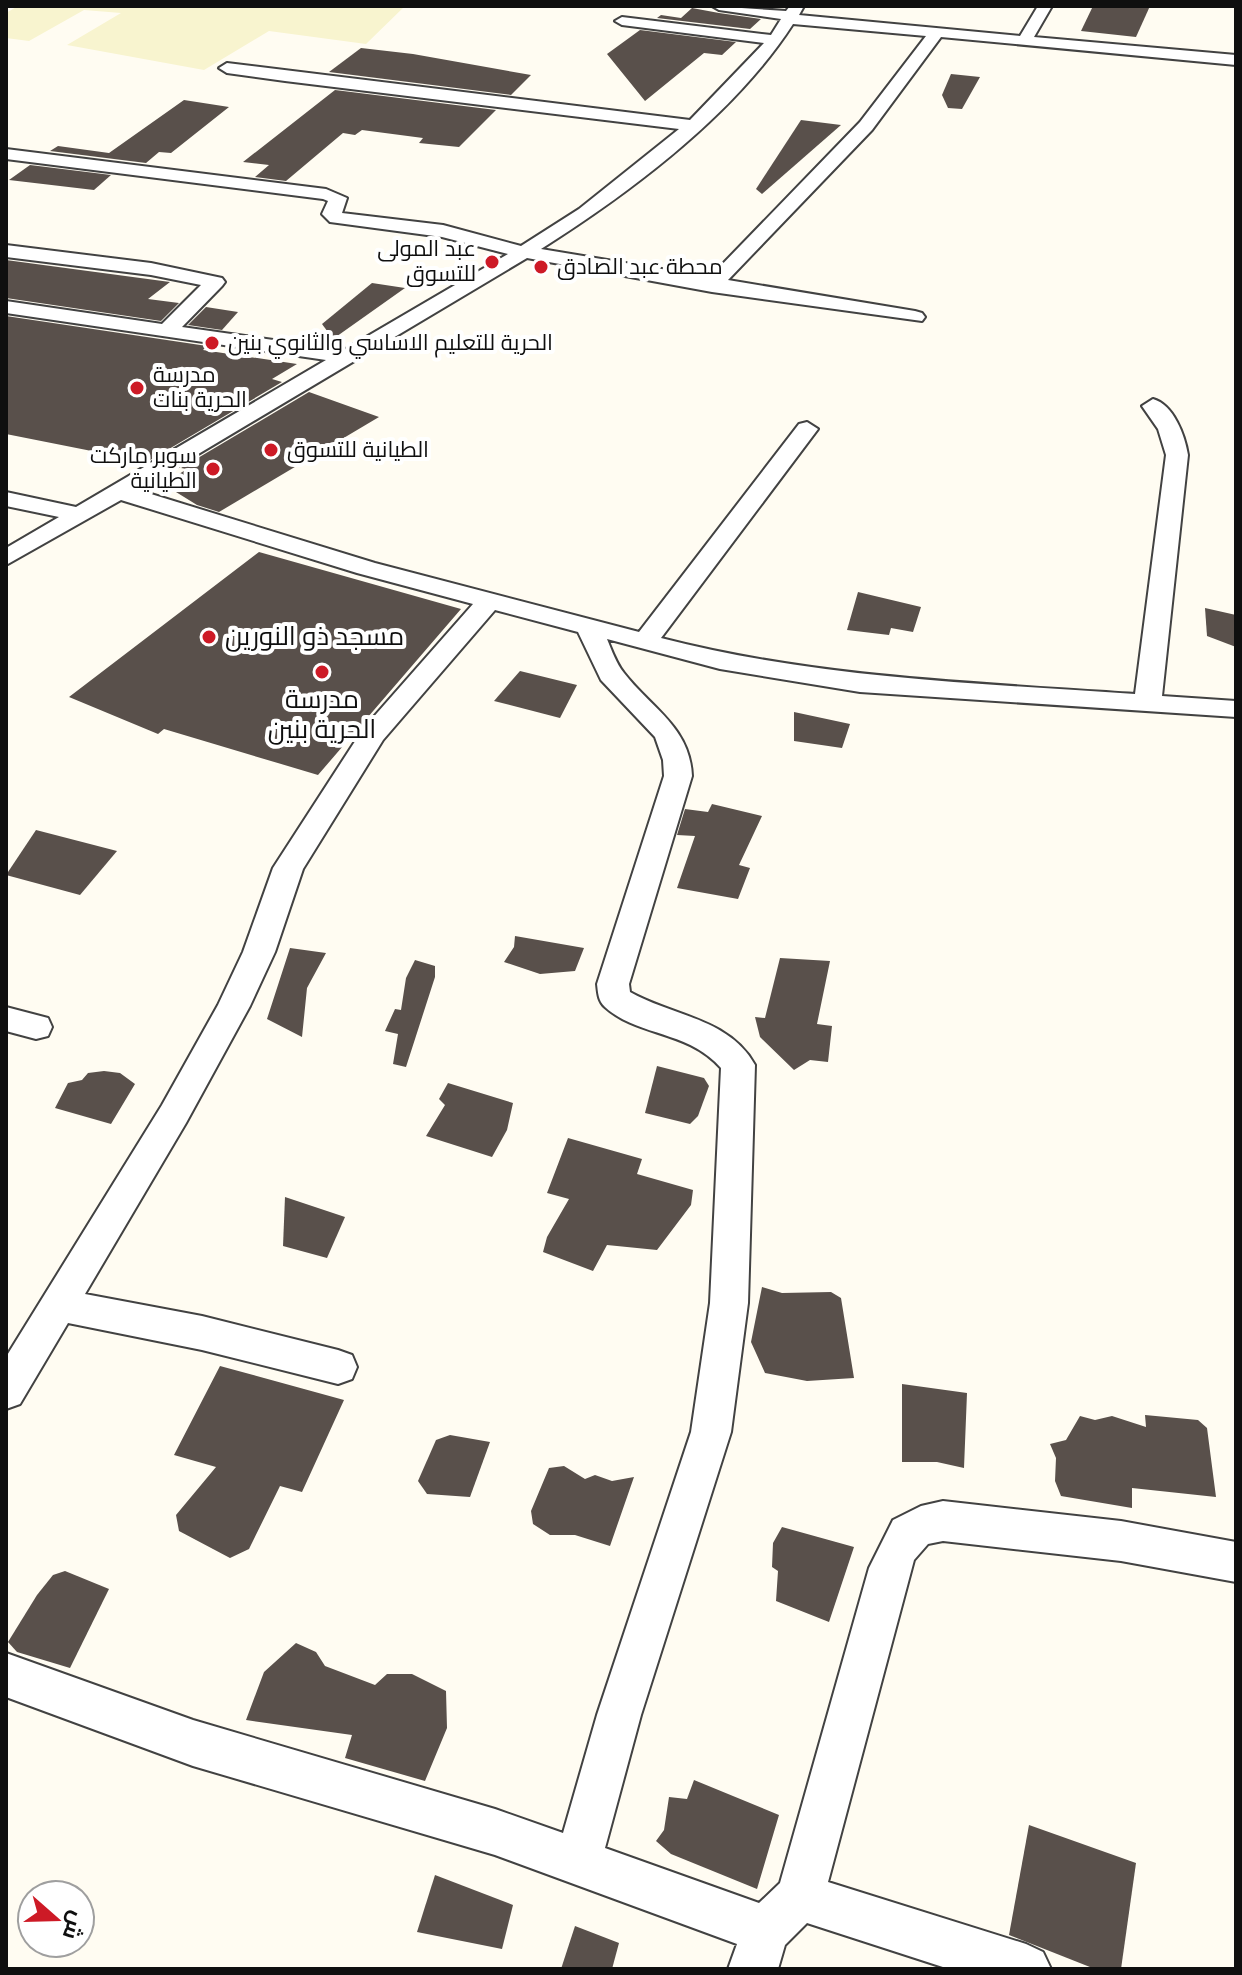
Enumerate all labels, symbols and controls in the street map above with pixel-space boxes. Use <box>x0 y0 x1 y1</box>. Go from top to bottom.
place label: عبد المولى للتسوق <box>377 233 476 291</box>
place label: محطة عبد الصادق <box>557 251 723 284</box>
marker: عبد المولى للتسوق <box>483 253 501 271</box>
marker: محطة عبد الصادق <box>532 258 550 276</box>
place label: الحرية للتعليم الاساسي والثانوي بنين <box>228 327 553 360</box>
marker: الحرية للتعليم الاساسي والثانوي بنين <box>203 334 221 352</box>
place label: مدرسة الحرية بنات <box>153 359 247 417</box>
marker: مدرسة الحرية بنات <box>128 379 146 397</box>
place label: الطيانية للتسوق <box>287 434 429 467</box>
place label: سوبر ماركت الطيانية <box>90 440 197 498</box>
marker: الطيانية للتسوق <box>262 441 280 459</box>
marker: سوبر ماركت الطيانية <box>204 460 222 478</box>
place label: مسجد ذو النورين <box>225 617 404 657</box>
marker: مسجد ذو النورين <box>200 628 218 646</box>
marker: مدرسة الحرية بنين <box>313 663 331 681</box>
place label: مدرسة الحرية بنين <box>268 680 376 750</box>
north arrow <box>16 1879 96 1959</box>
text: ش <box>53 1906 94 1944</box>

